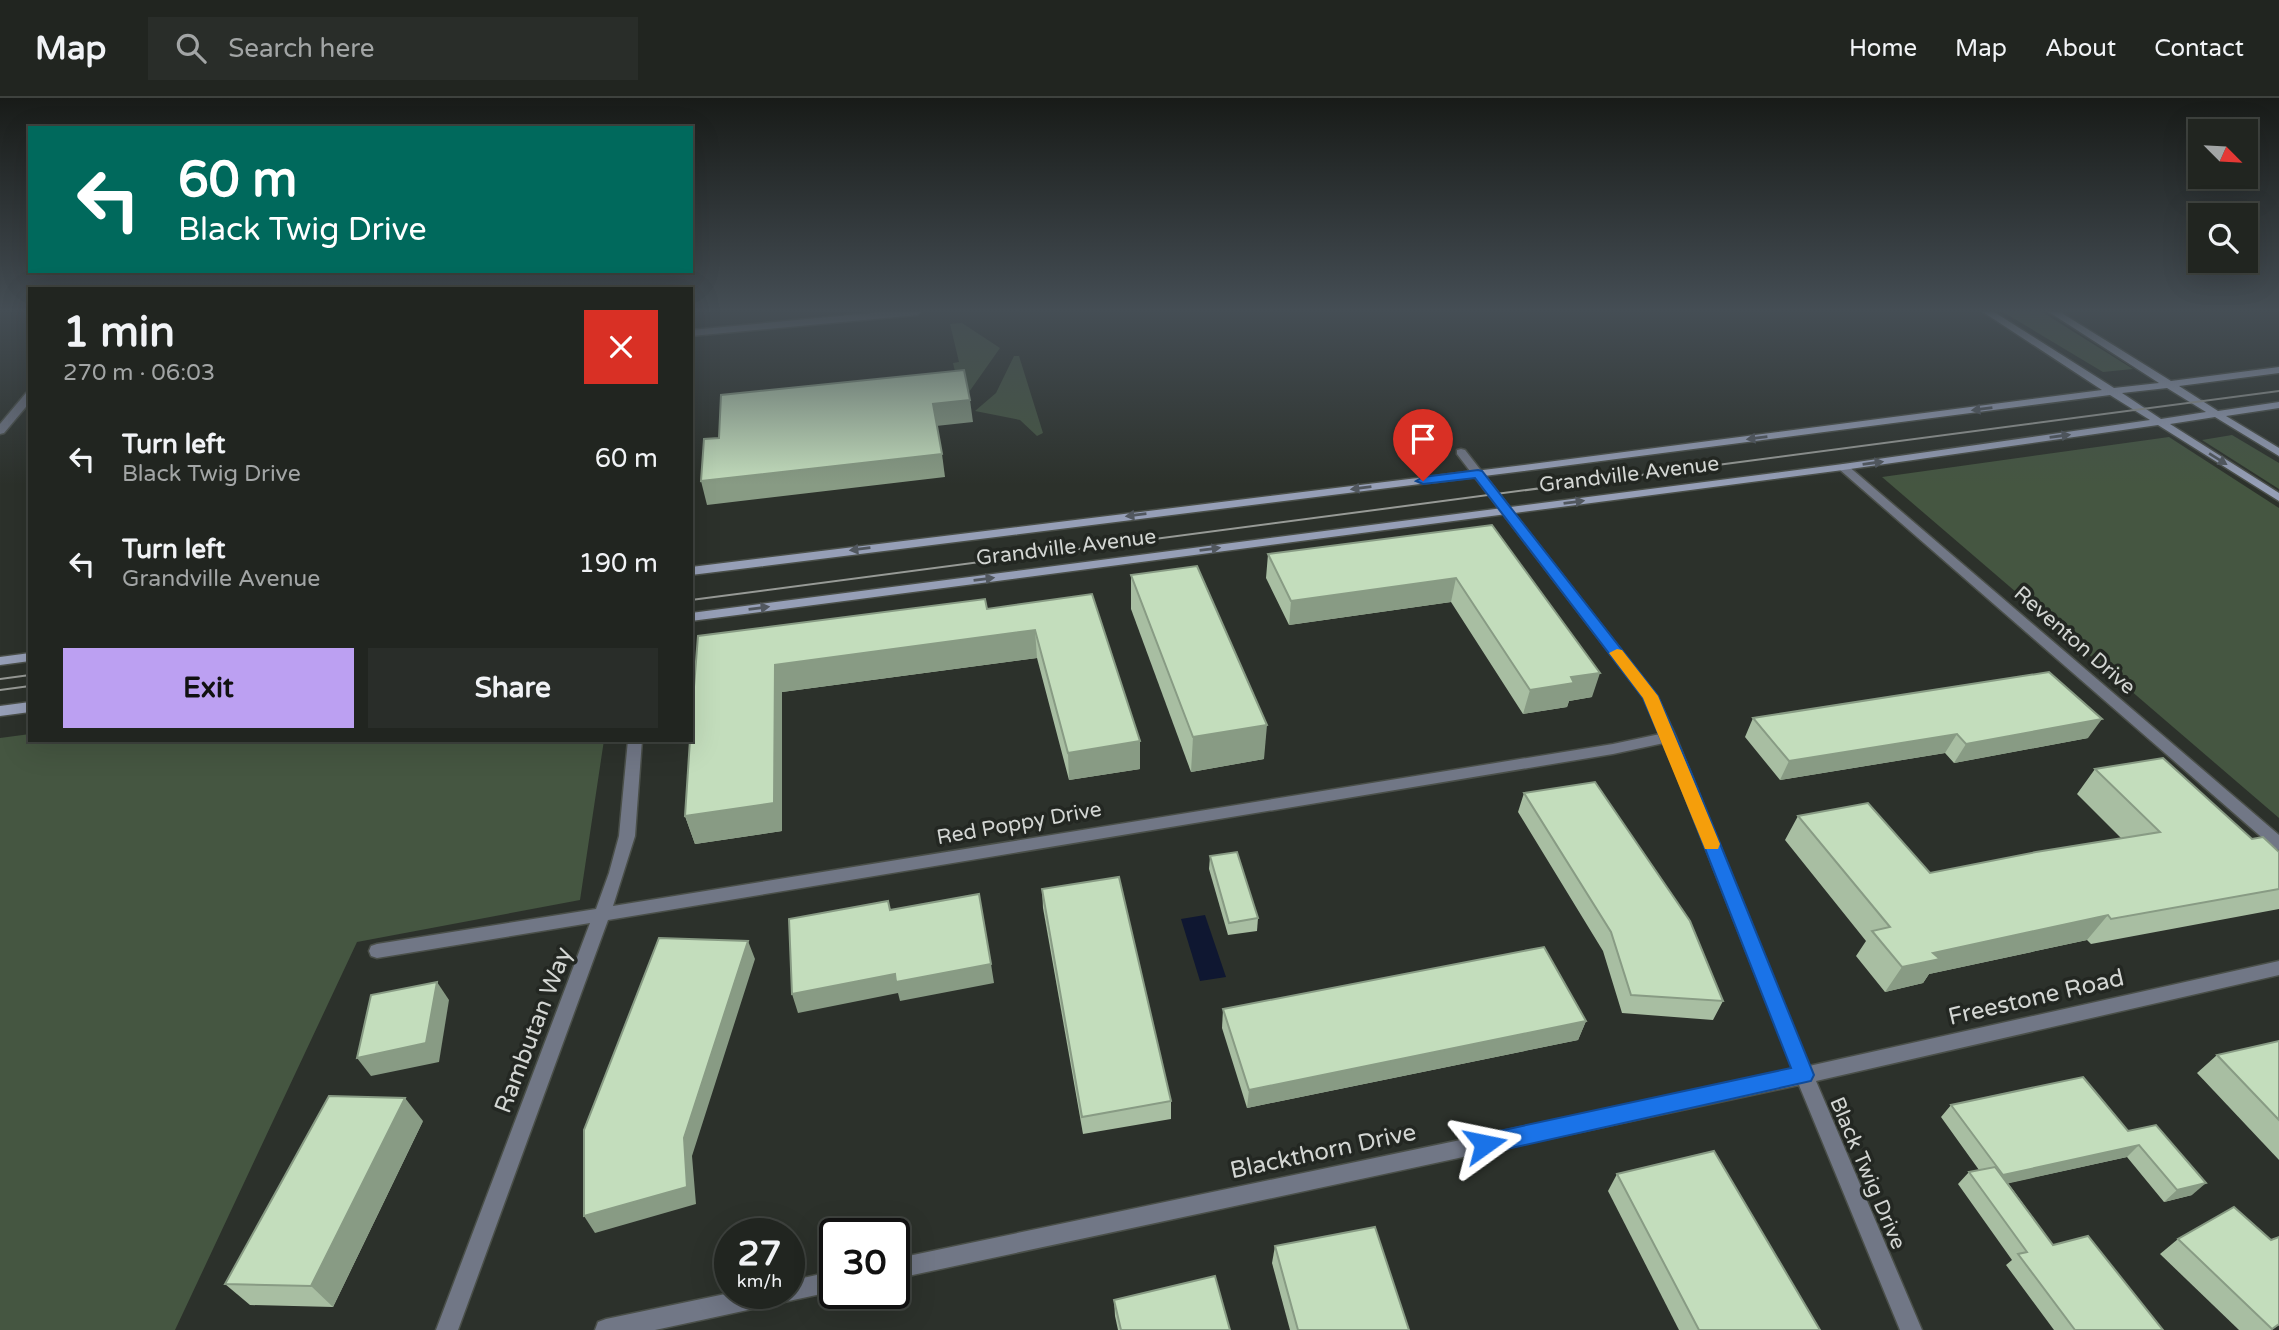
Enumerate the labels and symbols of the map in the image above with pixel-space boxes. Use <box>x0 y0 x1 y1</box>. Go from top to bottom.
north arrow <box>2188 119 2258 189</box>
one-way arrow <box>1971 404 1993 415</box>
pin <box>1393 409 1453 481</box>
one-way arrow <box>2049 430 2071 441</box>
one-way arrow <box>1746 433 1768 444</box>
street label: Grandville Avenue <box>1538 451 1721 498</box>
one-way arrow <box>2209 453 2228 466</box>
one-way arrow <box>1862 457 1884 468</box>
one-way arrow <box>1350 483 1372 494</box>
one-way arrow <box>1563 496 1585 507</box>
one-way arrow <box>1124 510 1146 521</box>
street label: Grandville Avenue <box>975 524 1158 571</box>
one-way arrow <box>849 544 871 555</box>
one-way arrow <box>1199 544 1221 555</box>
one-way arrow <box>974 573 996 584</box>
street label: Reventon Drive <box>2009 581 2141 700</box>
one-way arrow <box>748 603 770 614</box>
street label: Red Poppy Drive <box>935 797 1104 850</box>
street label: Rambutan Way <box>489 943 578 1117</box>
street label: Freestone Road <box>1945 963 2127 1032</box>
street label: Black Twig Drive <box>1824 1093 1911 1253</box>
position arrow <box>1448 1107 1522 1181</box>
street label: Blackthorn Drive <box>1227 1118 1419 1185</box>
speed limit sign: 30 <box>819 1218 910 1309</box>

